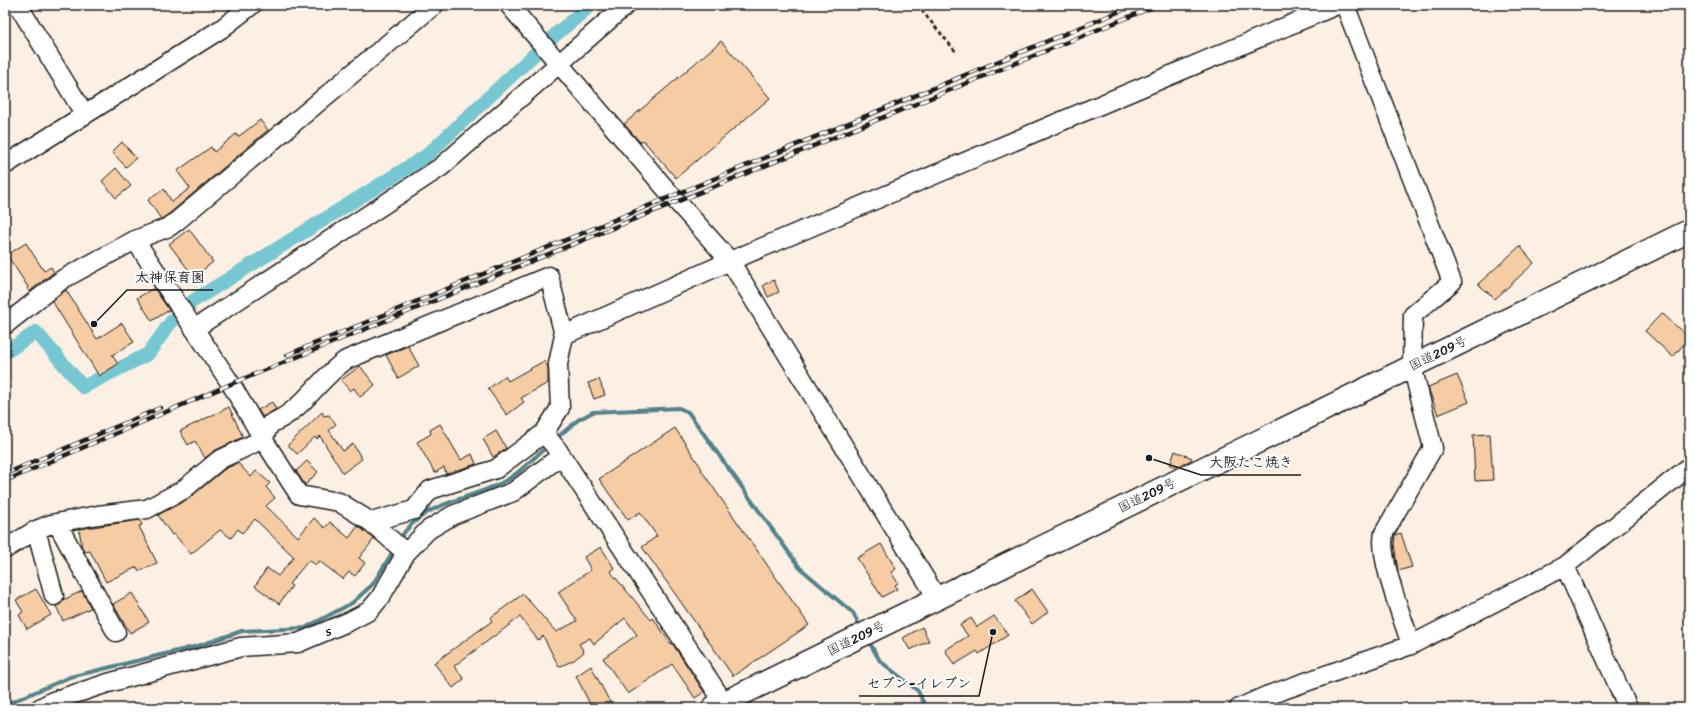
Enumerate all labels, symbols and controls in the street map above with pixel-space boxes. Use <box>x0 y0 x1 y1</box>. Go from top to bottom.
callout: 太神保育園 <box>127 264 213 290</box>
text: 太神保育園 <box>135 265 205 290</box>
street label: 国道209号 <box>1405 329 1471 377</box>
callout: 大阪たこ焼き <box>1201 449 1301 475</box>
text: 大阪たこ焼き <box>1209 450 1293 475</box>
street label: 国道209号 <box>1114 471 1180 519</box>
street label: 国道209号 <box>823 614 889 662</box>
street label: s <box>320 619 336 643</box>
callout: セブン-イレブン <box>859 670 979 696</box>
text: セブン-イレブン <box>867 671 971 696</box>

